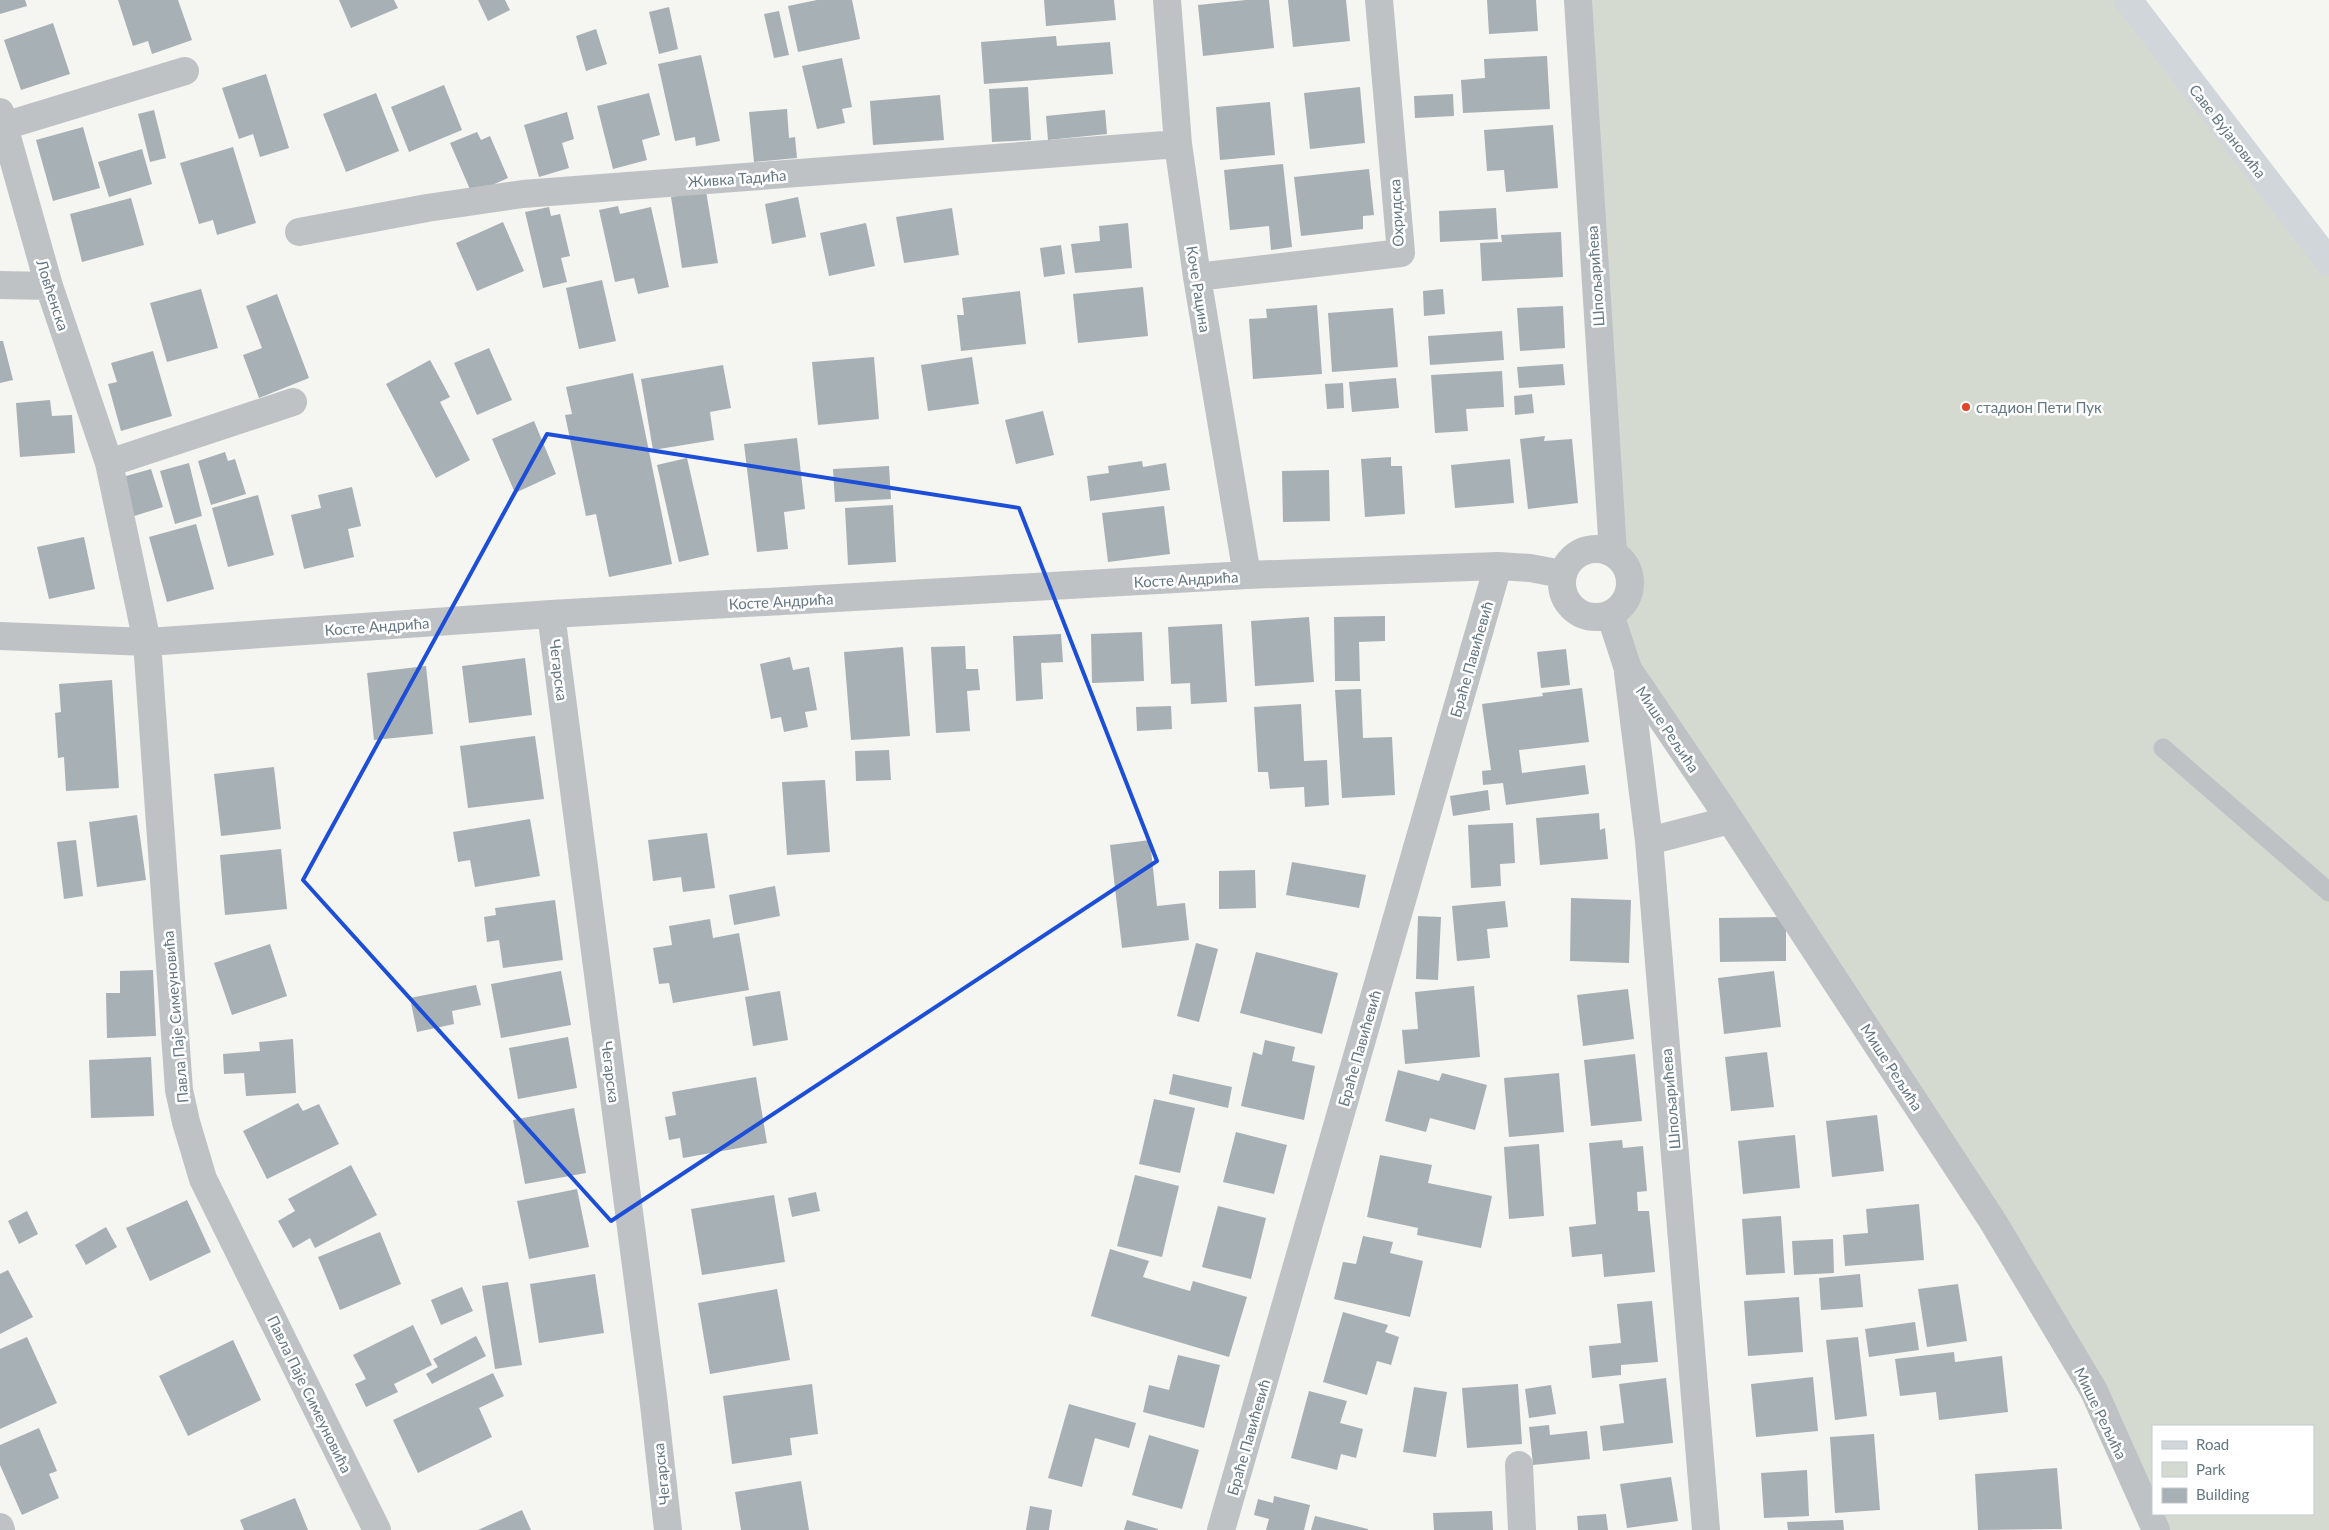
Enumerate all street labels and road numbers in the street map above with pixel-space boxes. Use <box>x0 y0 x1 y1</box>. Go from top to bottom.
street label: Саве Вујановића <box>2186 81 2270 181</box>
street label: Живка Тадића <box>687 166 787 190</box>
street label: Охридска <box>1385 179 1407 247</box>
street label: Шпољарићева <box>1582 225 1608 327</box>
street label: Коче Рацина <box>1183 244 1215 334</box>
street label: Ловћенска <box>33 256 73 333</box>
street label: Косте Андрића <box>1133 567 1239 591</box>
street label: Косте Андрића <box>728 589 834 613</box>
street label: Браће Павићевић <box>1446 599 1496 719</box>
street label: Косте Андрића <box>324 613 430 639</box>
street label: Чегарска <box>546 638 572 702</box>
street label: Мише Рељића <box>1633 682 1703 776</box>
street label: Павла Паје Симеуновића <box>158 930 192 1104</box>
street label: Браће Павићевић <box>1334 988 1384 1108</box>
street label: Мише Рељића <box>1857 1020 1927 1114</box>
street label: Чегарска <box>598 1040 624 1104</box>
street label: Шпољарићева <box>1657 1048 1683 1150</box>
street label: Павла Паје Симеуновића <box>264 1312 356 1476</box>
street label: Мише Рељића <box>2071 1364 2131 1462</box>
street label: Браће Павићевић <box>1223 1377 1273 1497</box>
street label: Чегарска <box>649 1442 673 1506</box>

